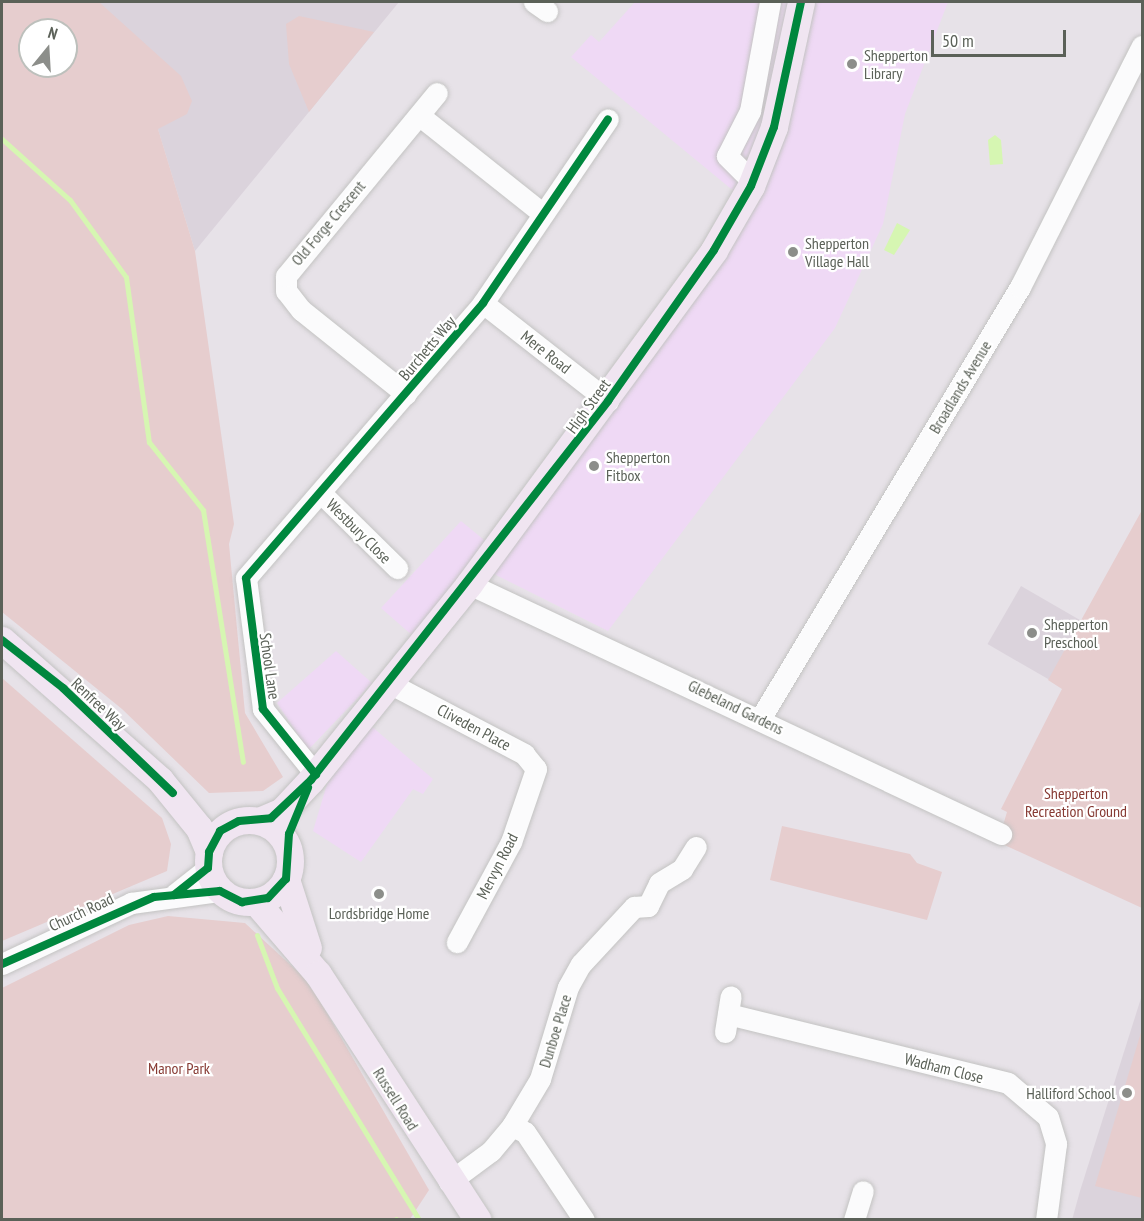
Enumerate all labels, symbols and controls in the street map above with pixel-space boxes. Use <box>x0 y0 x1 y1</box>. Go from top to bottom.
north arrow <box>18 18 78 78</box>
scale bar <box>934 18 1069 56</box>
text: N <box>46 22 60 44</box>
text: 50 m <box>942 29 974 52</box>
place label: Shepperton Library <box>864 45 928 83</box>
marker: Shepperton Library <box>845 57 859 71</box>
street label: Old Forge Crescent <box>287 177 369 269</box>
place label: Shepperton Village Hall <box>805 233 869 271</box>
marker: Shepperton Village Hall <box>786 245 800 259</box>
street label: Burchetts Way <box>394 312 460 384</box>
street label: Mere Road <box>517 326 575 378</box>
street label: Broadlands Avenue <box>925 337 995 437</box>
street label: High Street <box>562 375 614 437</box>
place label: Shepperton Fitbox <box>606 447 670 485</box>
marker: Shepperton Fitbox <box>587 459 601 473</box>
street label: Westbury Close <box>322 494 396 568</box>
place label: Shepperton Preschool <box>1044 614 1108 652</box>
marker: Shepperton Preschool <box>1025 626 1039 640</box>
street label: School Lane <box>256 632 284 700</box>
street label: Renfree Way <box>67 674 131 734</box>
street label: Glebeland Gardens <box>685 676 787 738</box>
street label: Cliveden Place <box>434 700 514 754</box>
park label: Shepperton Recreation Ground <box>1025 783 1127 821</box>
street label: Mervyn Road <box>472 830 522 902</box>
marker: Lordsbridge Home <box>372 887 386 901</box>
street label: Church Road <box>46 889 116 935</box>
place label: Lordsbridge Home <box>329 903 429 923</box>
street label: Dunboe Place <box>535 992 575 1070</box>
street label: Wadham Close <box>902 1049 986 1087</box>
park label: Manor Park <box>148 1058 210 1078</box>
street label: Russell Road <box>369 1064 423 1134</box>
place label: Halliford School <box>1026 1083 1115 1103</box>
marker: Halliford School <box>1120 1086 1134 1100</box>

